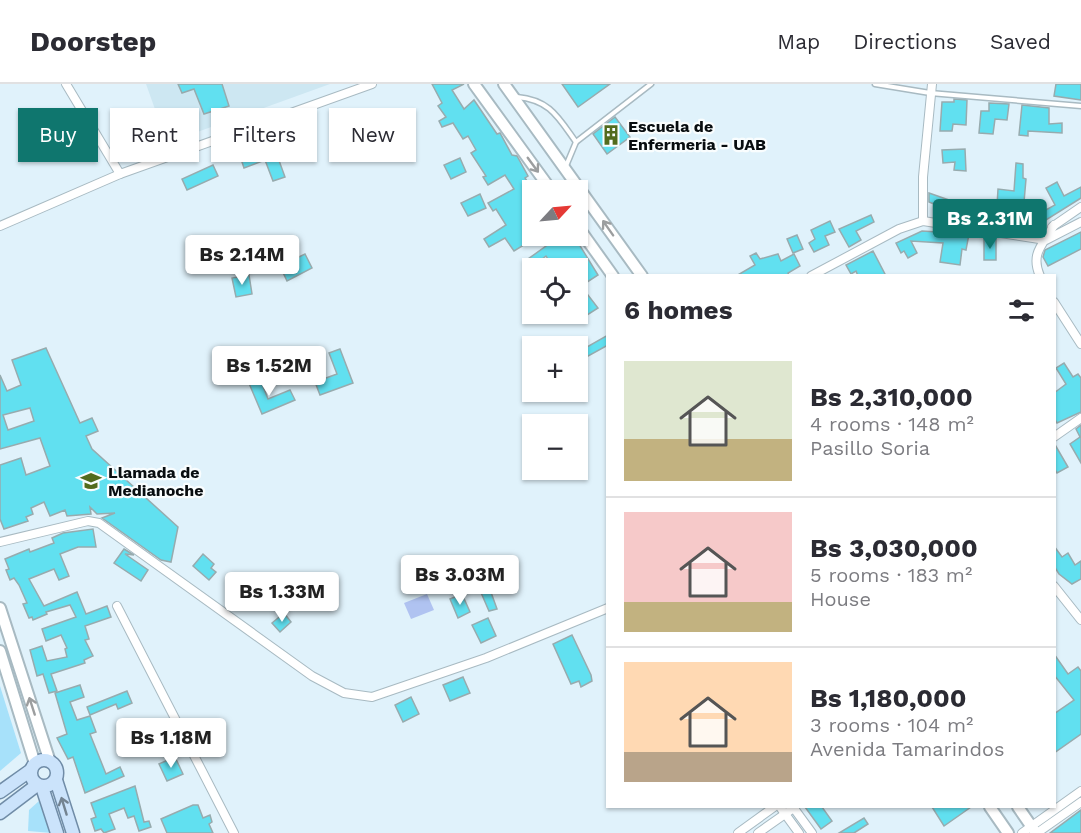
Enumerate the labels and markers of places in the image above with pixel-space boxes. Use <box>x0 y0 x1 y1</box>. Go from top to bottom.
place label: Escuela de Enfermeria - UAB <box>628 117 766 154</box>
building icon: Escuela de Enfermeria - UAB <box>599 123 623 147</box>
pin: Bs 2.31M <box>928 199 1052 250</box>
pin: Bs 2.14M <box>180 235 304 286</box>
pin: Bs 1.52M <box>207 346 331 397</box>
place label: Llamada de Medianoche <box>108 463 204 500</box>
school or university icon: Llamada de Medianoche <box>79 469 103 493</box>
pin: Bs 3.03M <box>398 555 522 606</box>
pin: Bs 1.33M <box>220 572 344 623</box>
pin: Bs 1.18M <box>109 718 233 769</box>

